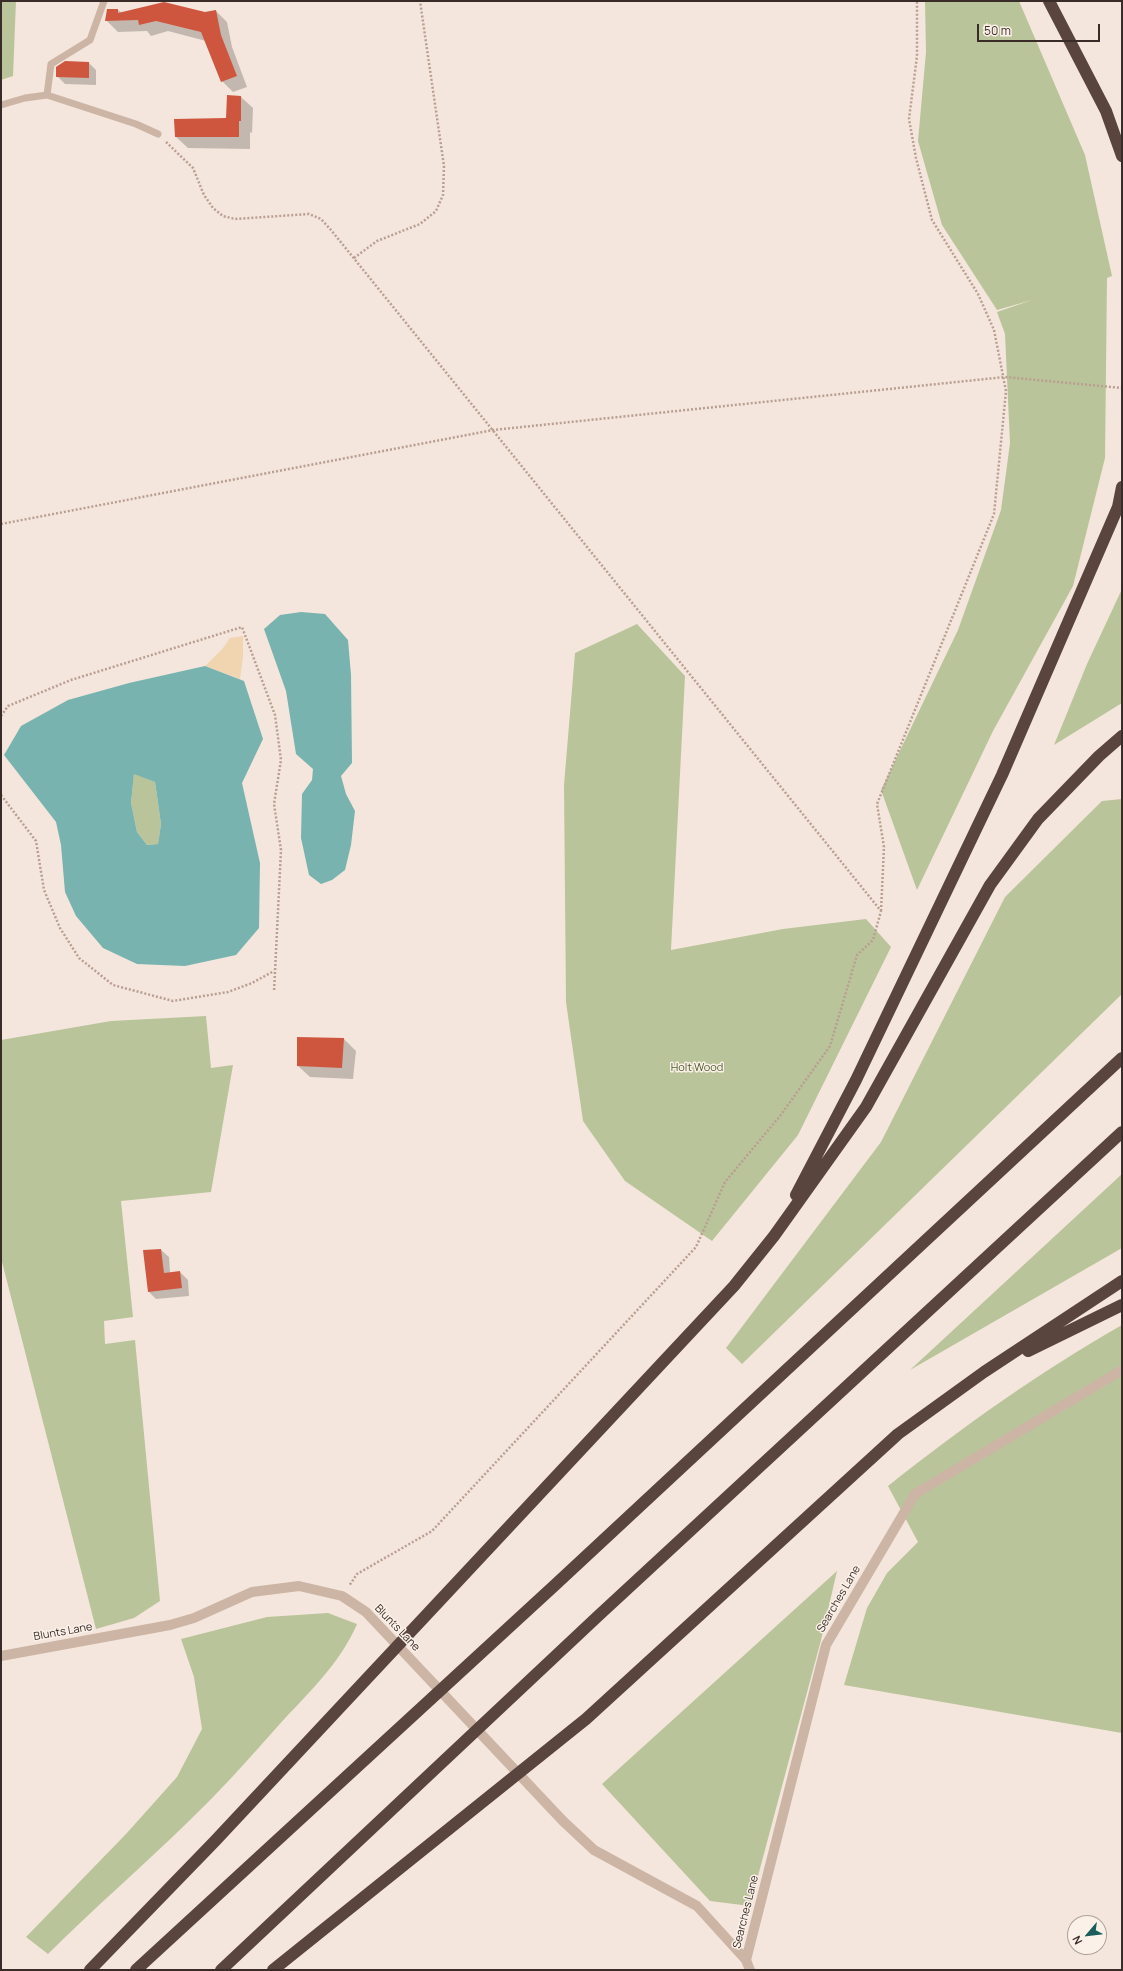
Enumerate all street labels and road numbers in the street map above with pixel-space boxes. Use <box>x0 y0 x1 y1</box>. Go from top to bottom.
street label: Searches Lane <box>815 1563 863 1635</box>
street label: Blunts Lane <box>372 1602 422 1654</box>
street label: Blunts Lane <box>33 1620 93 1644</box>
street label: Searches Lane <box>731 1874 761 1950</box>

